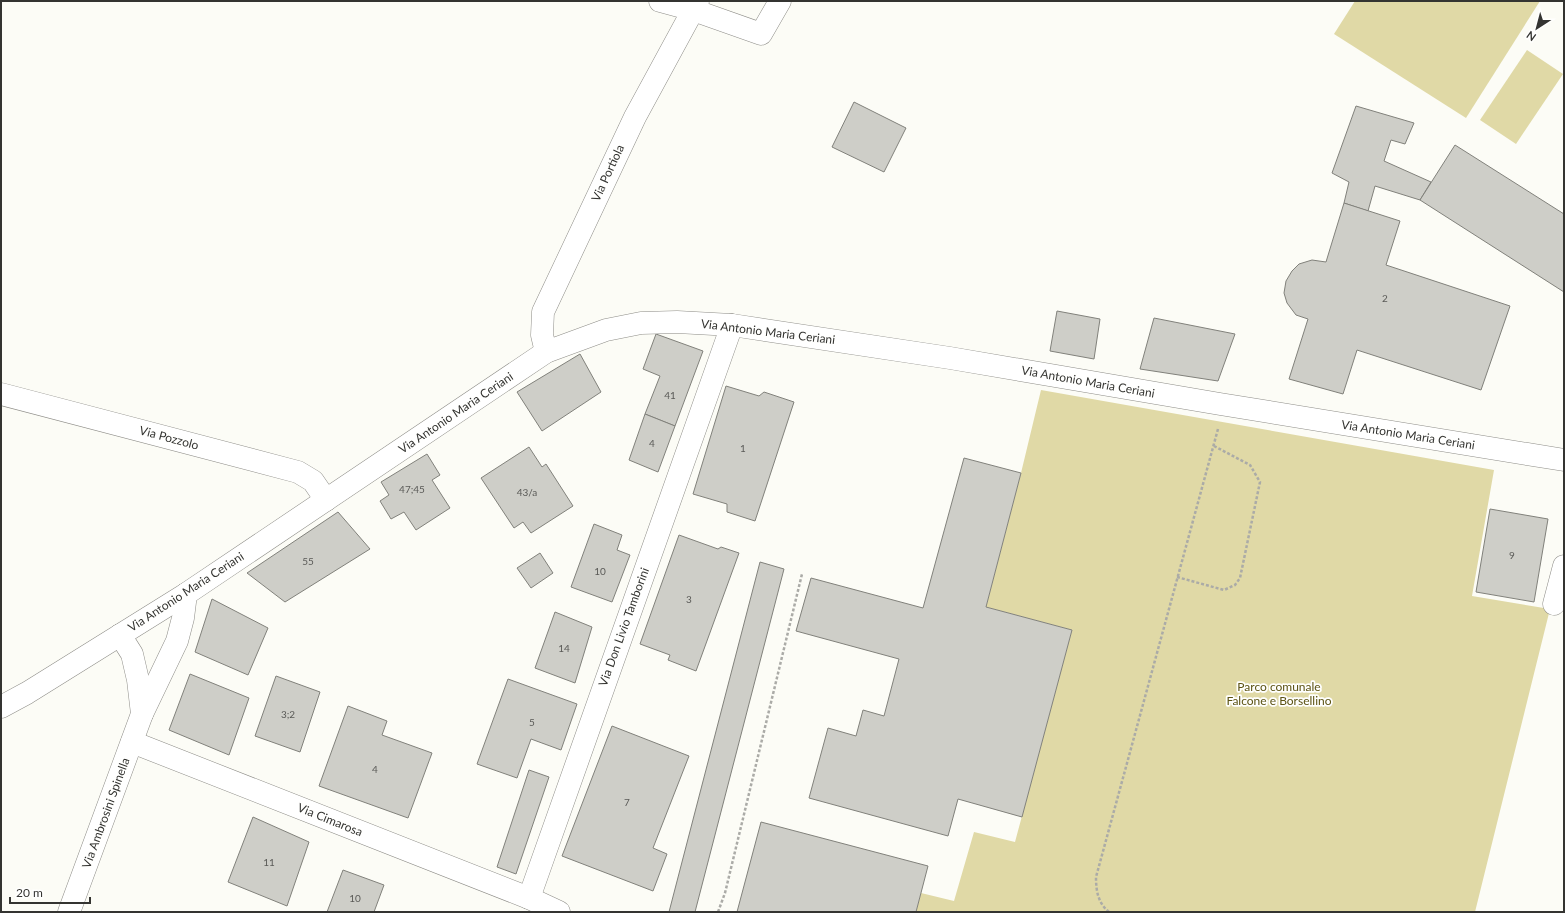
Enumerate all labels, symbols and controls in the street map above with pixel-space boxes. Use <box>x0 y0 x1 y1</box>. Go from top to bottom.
north arrow <box>1517 8 1557 48</box>
text: N <box>1524 29 1538 44</box>
street label: Via Portiola <box>588 142 627 204</box>
house number: 2 <box>1382 292 1388 304</box>
street label: Via Antonio Maria Ceriani <box>700 316 836 347</box>
street label: Via Antonio Maria Ceriani <box>1020 362 1156 401</box>
street label: Via Antonio Maria Ceriani <box>396 369 516 457</box>
house number: 41 <box>664 389 676 401</box>
street label: Via Antonio Maria Ceriani <box>1340 417 1476 453</box>
street label: Via Pozzolo <box>138 422 201 453</box>
house number: 4 <box>649 437 655 449</box>
house number: 1 <box>740 442 746 454</box>
house number: 47;45 <box>399 483 425 495</box>
house number: 43/a <box>517 486 537 498</box>
street label: Via Antonio Maria Ceriani <box>125 548 247 635</box>
house number: 9 <box>1509 549 1515 561</box>
house number: 55 <box>302 555 314 567</box>
house number: 10 <box>594 565 606 577</box>
street label: Via Don Livio Tamborini <box>595 565 652 688</box>
house number: 3 <box>686 593 692 605</box>
house number: 14 <box>558 642 570 654</box>
park label: Parco comunale Falcone e Borsellino <box>1226 679 1332 708</box>
house number: 3;2 <box>281 708 295 720</box>
house number: 5 <box>529 716 535 728</box>
street label: Via Ambrosini Spinella <box>79 755 133 870</box>
house number: 4 <box>372 763 378 775</box>
house number: 7 <box>624 796 630 808</box>
street label: Via Cimarosa <box>295 800 365 839</box>
house number: 11 <box>263 856 275 868</box>
scale bar <box>10 879 90 905</box>
text: 20 m <box>16 885 43 900</box>
house number: 10 <box>349 892 361 904</box>

